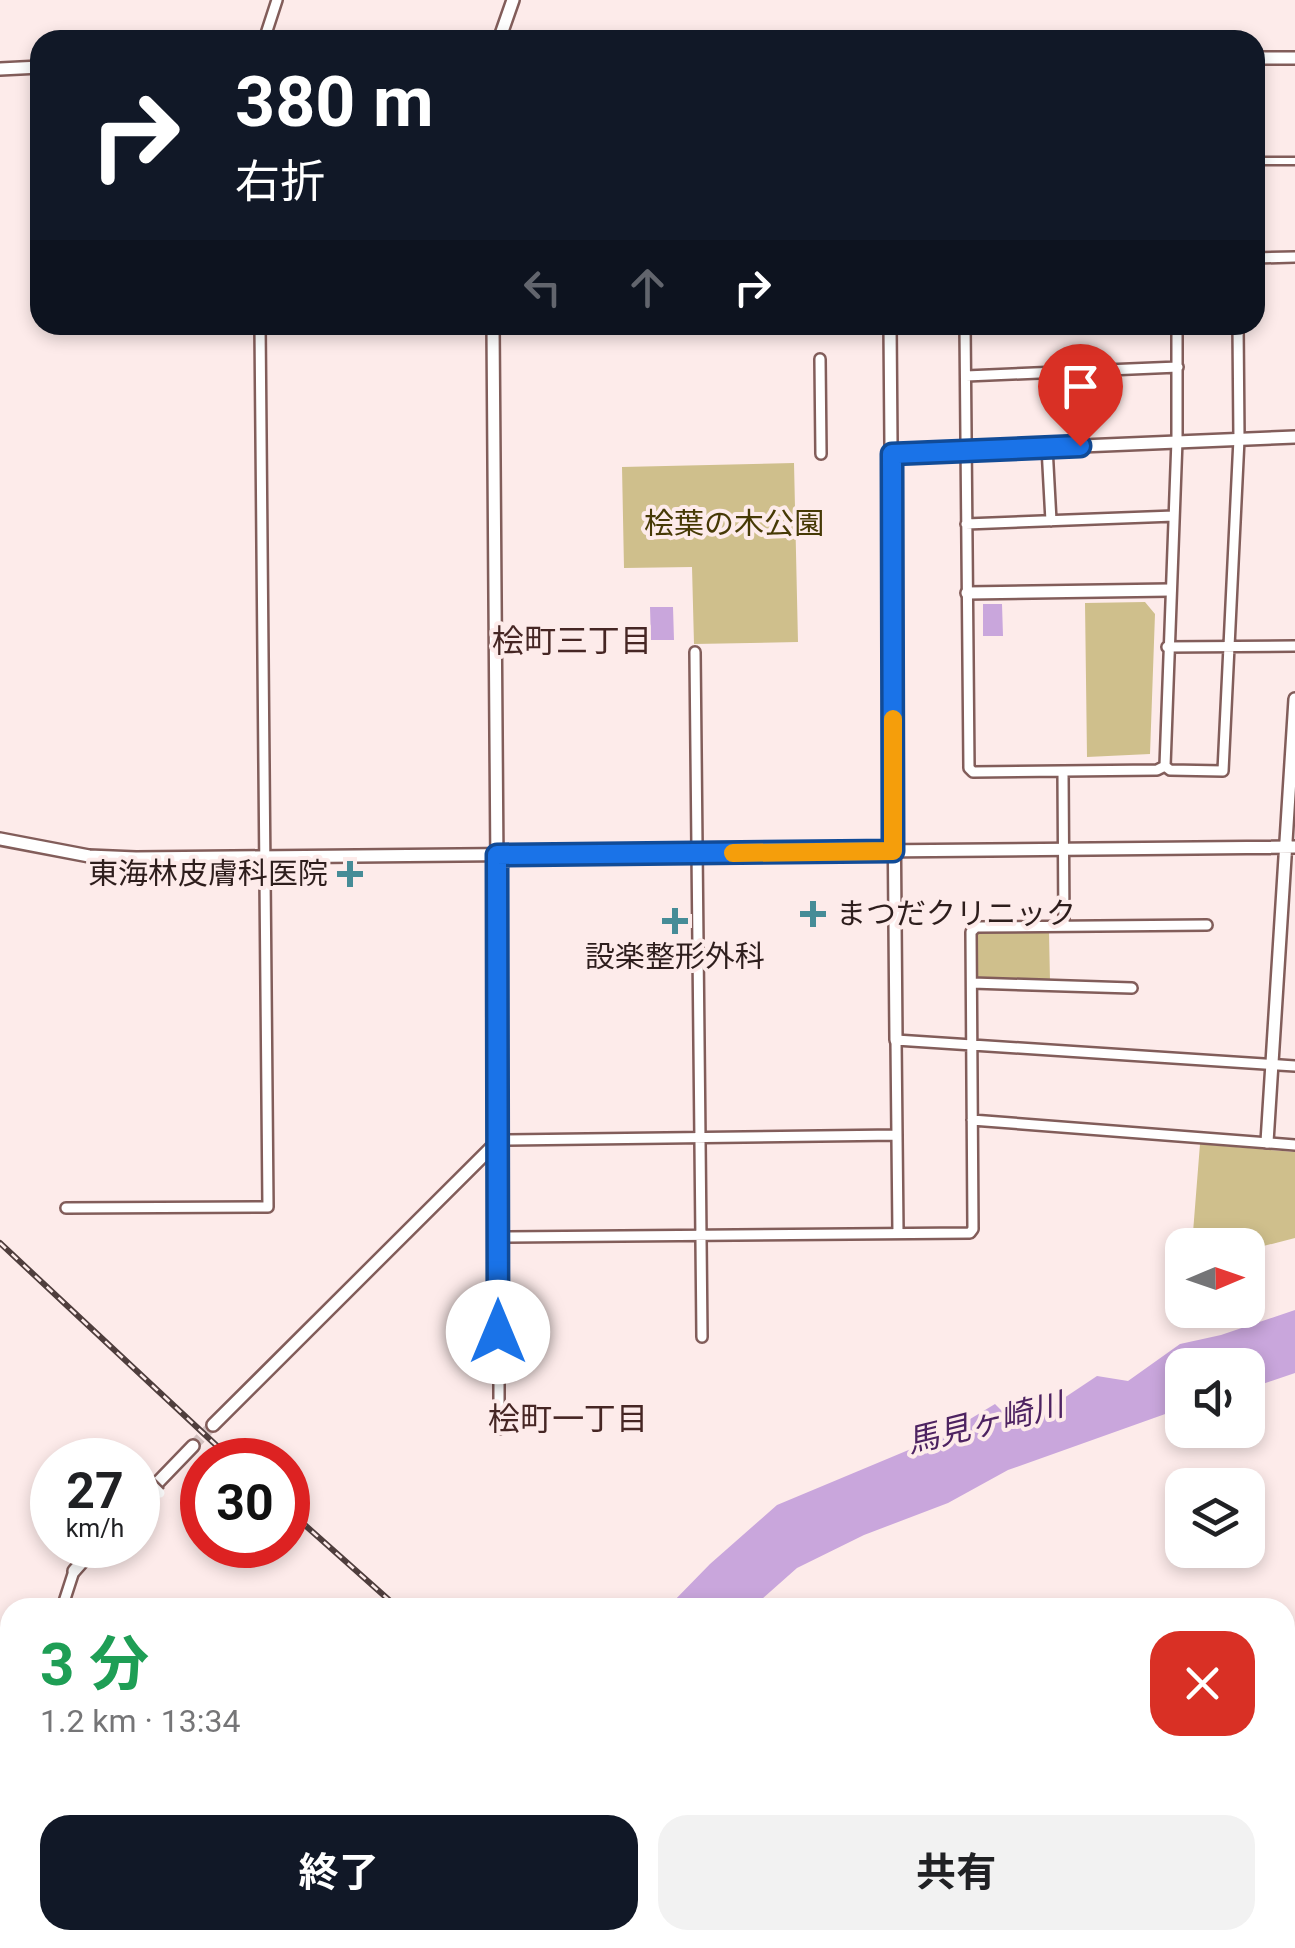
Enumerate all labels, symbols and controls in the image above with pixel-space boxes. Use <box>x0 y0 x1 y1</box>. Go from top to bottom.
text: 380 m <box>235 61 434 143</box>
icon: right <box>70 70 200 200</box>
text: 右折 <box>235 155 325 208</box>
icon: left <box>515 260 570 315</box>
icon: ahead <box>620 260 675 315</box>
icon: right <box>725 260 780 315</box>
pin <box>1038 344 1123 447</box>
icon: arrive <box>1053 359 1108 414</box>
park label: 桧葉の木公園 <box>644 506 824 541</box>
district label: 桧町三丁目 <box>492 622 652 660</box>
place label: 東海林皮膚科医院 <box>88 856 328 891</box>
marker: 東海林皮膚科医院 <box>337 861 363 887</box>
place label: まつだクリニック <box>836 896 1076 931</box>
marker: まつだクリニック <box>800 901 826 927</box>
marker: 設楽整形外科 <box>662 908 688 934</box>
place label: 設楽整形外科 <box>585 939 765 974</box>
north arrow <box>1165 1228 1265 1328</box>
map controls <box>1165 1228 1265 1568</box>
position arrow <box>446 1280 550 1384</box>
button: sound <box>1165 1348 1265 1448</box>
water label: 馬見ヶ崎川 <box>903 1384 1070 1461</box>
district label: 桧町一丁目 <box>488 1400 648 1438</box>
speed limit sign: 30 <box>180 1438 310 1568</box>
text: 27 <box>66 1462 124 1520</box>
button: layers <box>1165 1468 1265 1568</box>
text: km/h <box>66 1514 124 1543</box>
text: 3 分 <box>40 1629 149 1700</box>
button: close <box>1150 1631 1255 1736</box>
text: 1.2 km · 13:34 <box>40 1702 241 1740</box>
button: 終了 <box>40 1815 638 1930</box>
button: 共有 <box>658 1815 1255 1930</box>

